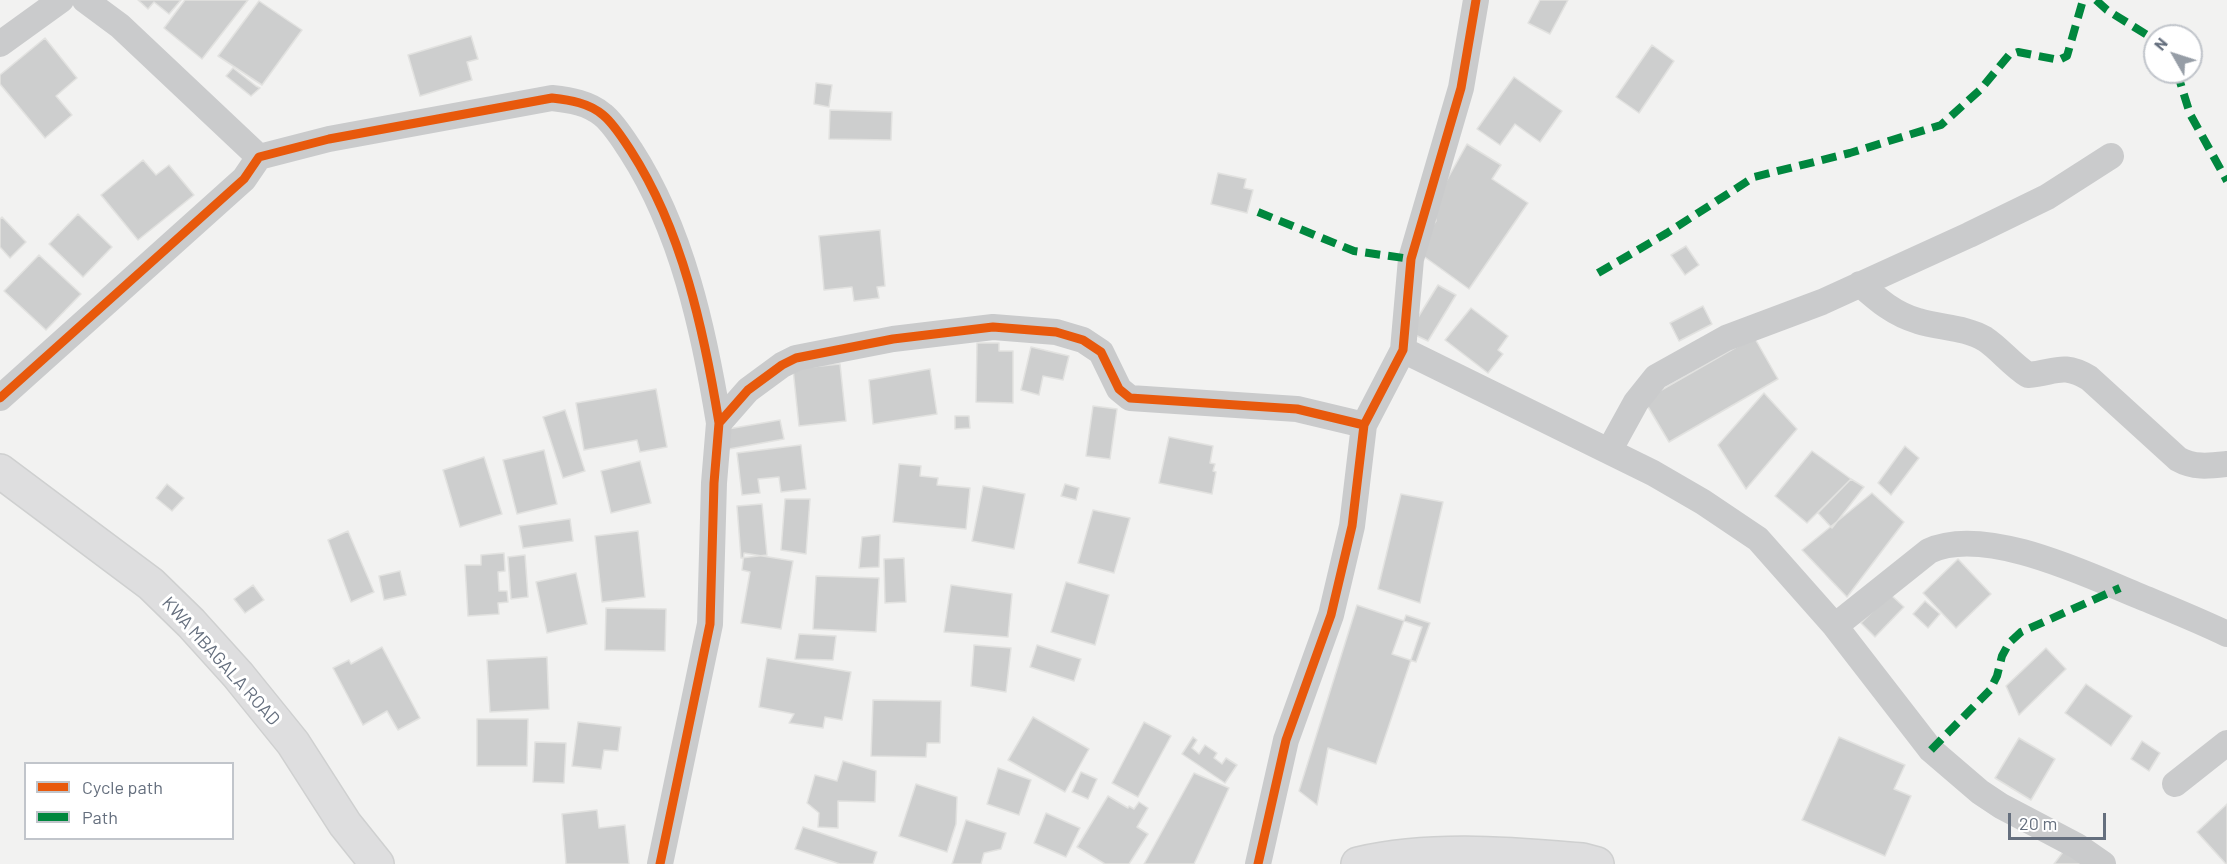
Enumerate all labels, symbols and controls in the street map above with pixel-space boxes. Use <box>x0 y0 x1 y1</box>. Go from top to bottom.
north arrow <box>2143 24 2203 84</box>
text: N <box>2149 34 2171 54</box>
street label: KWA MBAGALA ROAD <box>158 592 284 730</box>
legend <box>24 762 234 840</box>
text: Cycle path <box>82 776 163 798</box>
scale bar <box>2011 801 2108 839</box>
text: Path <box>82 806 118 828</box>
text: 20 m <box>2019 812 2057 834</box>

